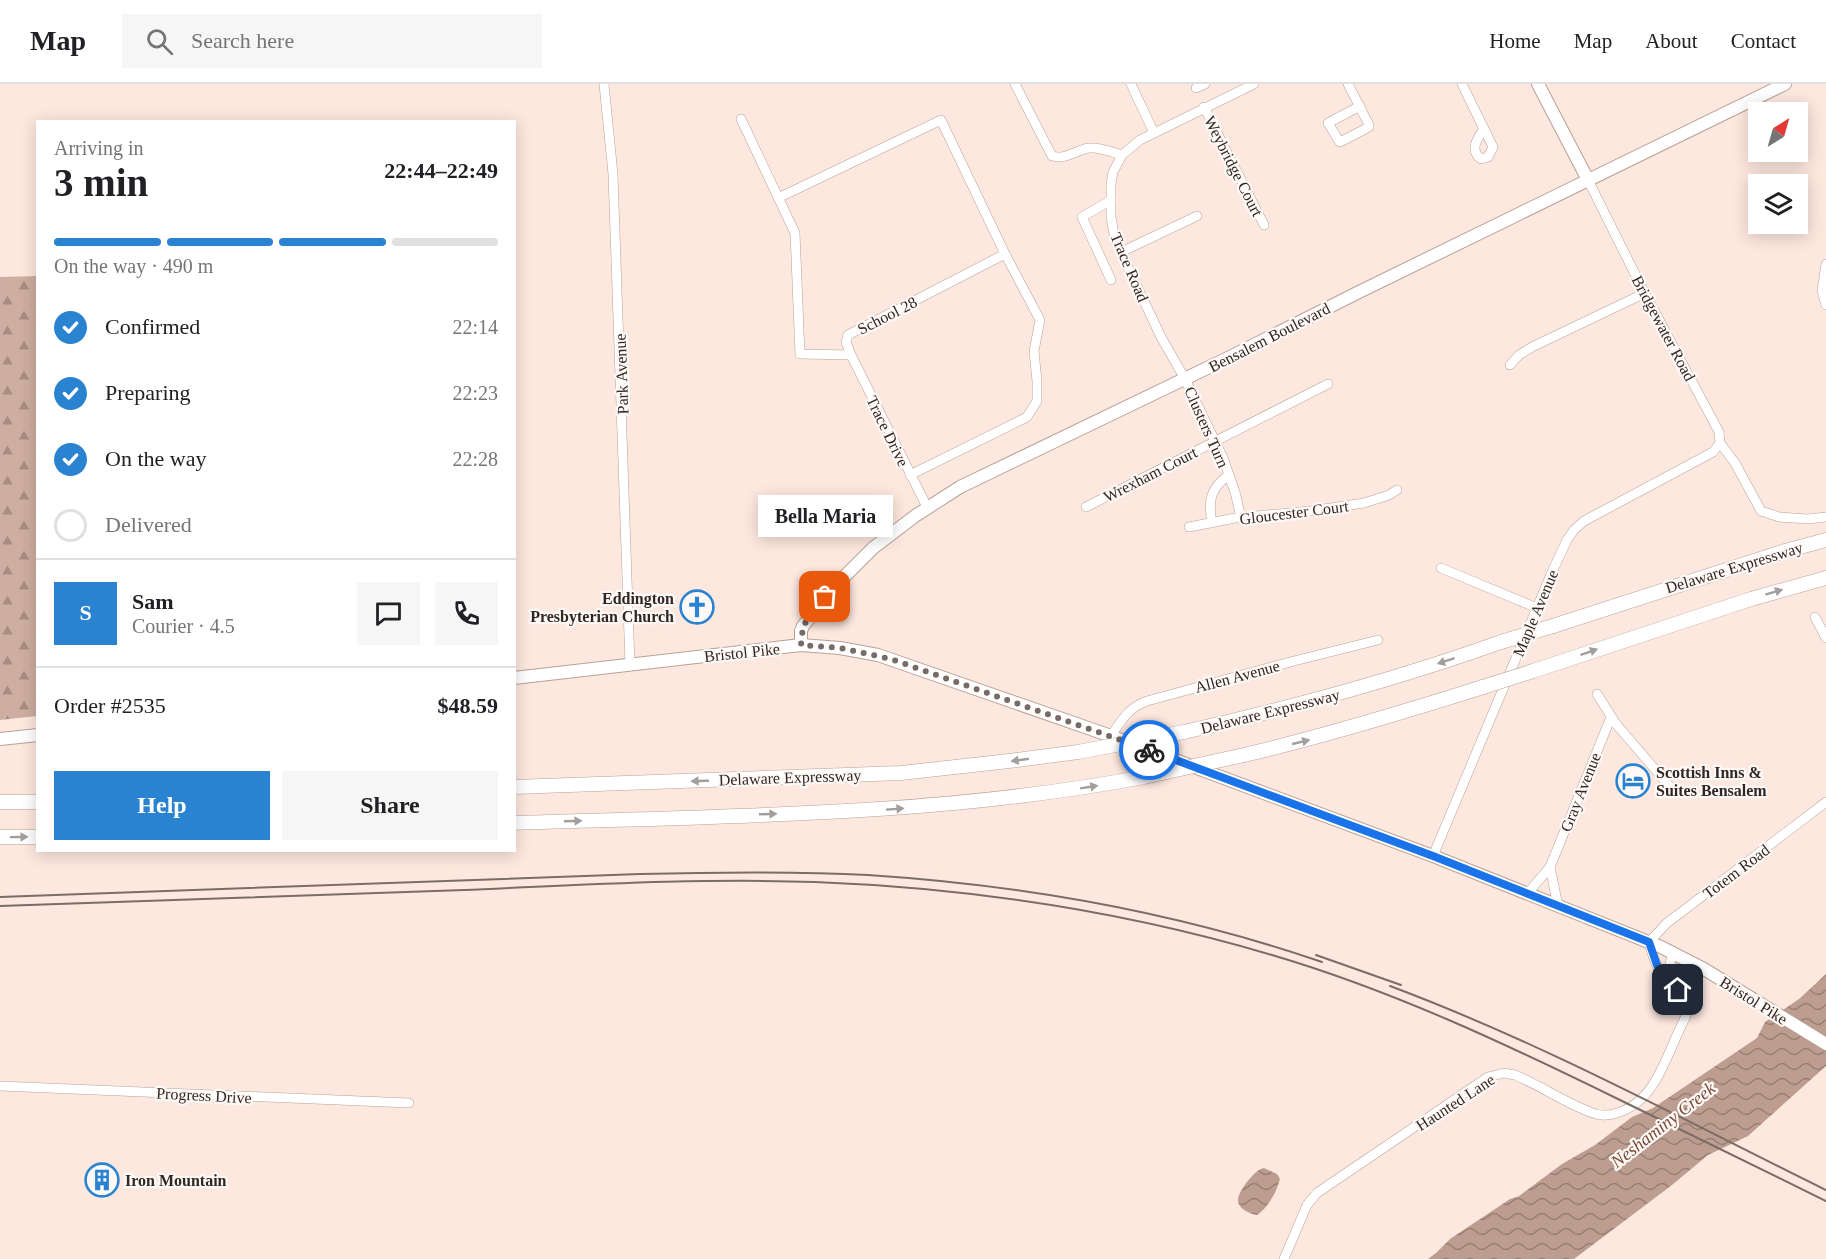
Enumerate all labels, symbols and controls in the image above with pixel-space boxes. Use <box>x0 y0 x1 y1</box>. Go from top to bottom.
search box <box>122 14 542 68</box>
text: Map <box>30 25 86 56</box>
icon: search <box>143 25 176 58</box>
text: Search here <box>191 28 294 53</box>
text: Home <box>1489 29 1541 53</box>
text: Map <box>1574 29 1612 53</box>
text: About <box>1645 29 1698 53</box>
text: Contact <box>1731 29 1796 53</box>
north arrow <box>1748 102 1808 162</box>
map controls <box>1748 102 1808 234</box>
street label: Weybridge Court <box>1200 113 1266 220</box>
text: Arriving in <box>54 137 143 159</box>
text: 22:44–22:49 <box>384 158 498 183</box>
text: 3 min <box>54 161 148 204</box>
button: layers <box>1748 174 1808 234</box>
street label: Trace Road <box>1107 230 1152 304</box>
text: On the way · 490 m <box>54 255 213 277</box>
street label: Bridgewater Road <box>1628 273 1698 384</box>
street label: School 28 <box>855 293 920 338</box>
street label: Bensalem Boulevard <box>1206 300 1333 375</box>
icon: check <box>54 311 87 344</box>
text: Confirmed <box>105 314 200 339</box>
text: 22:14 <box>452 316 498 338</box>
street label: Park Avenue <box>612 333 631 415</box>
icon: check <box>54 377 87 410</box>
text: Preparing <box>105 380 191 405</box>
text: 22:23 <box>452 382 498 404</box>
street label: Clusters Turn <box>1181 384 1232 470</box>
street label: Trace Drive <box>863 393 912 469</box>
icon: check <box>54 443 87 476</box>
street label: Wrexham Court <box>1101 443 1200 505</box>
text: On the way <box>105 446 206 471</box>
text: 22:28 <box>452 448 498 470</box>
callout: Bella Maria <box>758 495 892 537</box>
street label: Gloucester Court <box>1239 497 1350 528</box>
text: Bella Maria <box>775 505 876 527</box>
text: Delivered <box>105 512 192 537</box>
street label: Delaware Expressway <box>1663 539 1805 597</box>
street label: Maple Avenue <box>1510 567 1562 660</box>
pin <box>799 571 850 622</box>
icon: bag <box>808 580 841 613</box>
button: chat <box>357 582 420 645</box>
button: phone <box>435 582 498 645</box>
one-way arrow <box>1765 587 1783 596</box>
text: Sam <box>132 589 174 614</box>
church icon: Eddington Presbyterian Church <box>679 589 715 625</box>
place label: Eddington Presbyterian Church <box>530 590 674 626</box>
text: S <box>79 600 92 625</box>
text: Courier · 4.5 <box>132 615 235 637</box>
street label: Bristol Pike <box>703 640 781 665</box>
one-way arrow <box>1580 646 1598 656</box>
street label: Allen Avenue <box>1193 657 1281 696</box>
one-way arrow <box>1437 657 1455 666</box>
street label: Delaware Expressway <box>1199 686 1342 738</box>
text: Order #2535 <box>54 693 166 718</box>
text: $48.59 <box>438 693 498 718</box>
courier <box>1119 720 1179 780</box>
icon: bike <box>1133 734 1166 767</box>
one-way arrow <box>1292 736 1310 746</box>
street label: Gray Avenue <box>1557 750 1605 835</box>
one-way arrow <box>1010 755 1029 764</box>
hotel icon: Scottish Inns & Suites Bensalem <box>1615 763 1651 799</box>
place label: Scottish Inns & Suites Bensalem <box>1656 764 1767 799</box>
street label: Delaware Expressway <box>718 767 862 789</box>
button: Help <box>54 771 270 840</box>
button: Share <box>282 771 498 840</box>
one-way arrow <box>690 776 709 785</box>
one-way arrow <box>1079 782 1098 791</box>
one-way arrow <box>886 804 905 813</box>
one-way arrow <box>758 809 777 818</box>
one-way arrow <box>563 816 582 826</box>
one-way arrow <box>9 832 28 842</box>
street label: Totem Road <box>1700 841 1773 902</box>
pin <box>1652 964 1703 1015</box>
icon: home <box>1661 973 1694 1006</box>
street label: Bristol Pike <box>1717 973 1790 1028</box>
street label: Haunted Lane <box>1413 1071 1498 1134</box>
water label: Neshaminy Creek <box>1606 1077 1720 1173</box>
street label: Progress Drive <box>156 1085 252 1107</box>
building icon: Iron Mountain <box>84 1162 120 1198</box>
place label: Iron Mountain <box>125 1172 227 1189</box>

